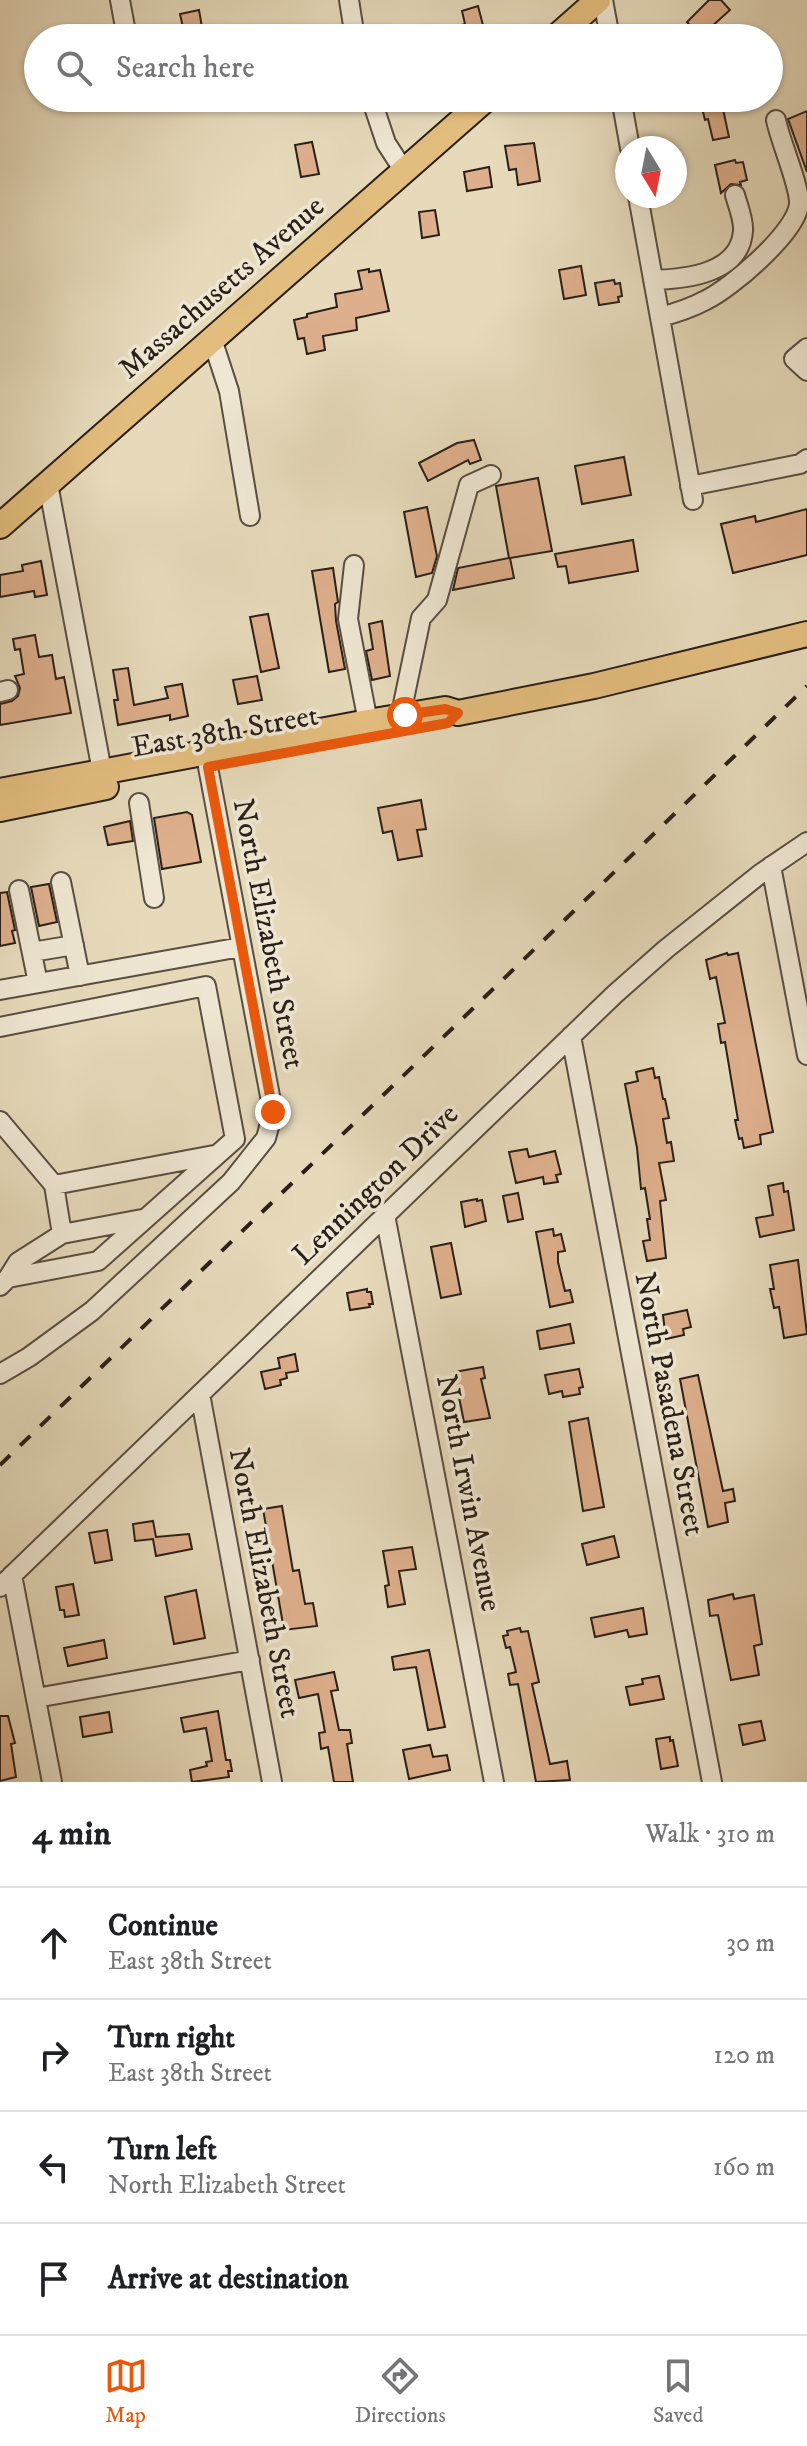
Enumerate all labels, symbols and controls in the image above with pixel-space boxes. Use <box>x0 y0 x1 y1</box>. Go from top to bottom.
search box <box>24 24 783 112</box>
icon: search <box>52 46 96 90</box>
text: Search here <box>116 50 255 87</box>
north arrow <box>615 136 687 208</box>
street label: Massachusetts Avenue <box>112 189 332 387</box>
street label: East 38th Street <box>129 697 321 767</box>
route start <box>387 697 423 733</box>
street label: North Elizabeth Street <box>224 796 312 1072</box>
route end <box>255 1094 291 1130</box>
street label: Lennington Drive <box>285 1096 467 1274</box>
street label: North Pasadena Street <box>625 1269 713 1539</box>
street label: North Irwin Avenue <box>427 1371 509 1615</box>
street label: North Elizabeth Street <box>220 1445 308 1721</box>
text: 4 min <box>32 1813 111 1855</box>
text: Walk · 310 m <box>645 1818 775 1851</box>
text: Continue <box>108 1908 218 1945</box>
icon: ahead <box>32 1921 76 1965</box>
text: 30 m <box>726 1927 775 1960</box>
text: East 38th Street <box>108 1945 272 1978</box>
text: Turn right <box>108 2020 235 2057</box>
icon: right <box>32 2033 76 2077</box>
text: 120 m <box>714 2039 775 2072</box>
text: East 38th Street <box>108 2057 272 2090</box>
text: Turn left <box>108 2132 217 2169</box>
icon: left <box>32 2145 76 2189</box>
text: 160 m <box>713 2151 775 2184</box>
text: North Elizabeth Street <box>108 2169 346 2202</box>
icon: arrive <box>32 2257 76 2301</box>
text: Arrive at destination <box>108 2261 349 2298</box>
tab: Map <box>104 2354 148 2429</box>
tab: Directions <box>355 2354 446 2429</box>
tab: Saved <box>653 2354 703 2429</box>

